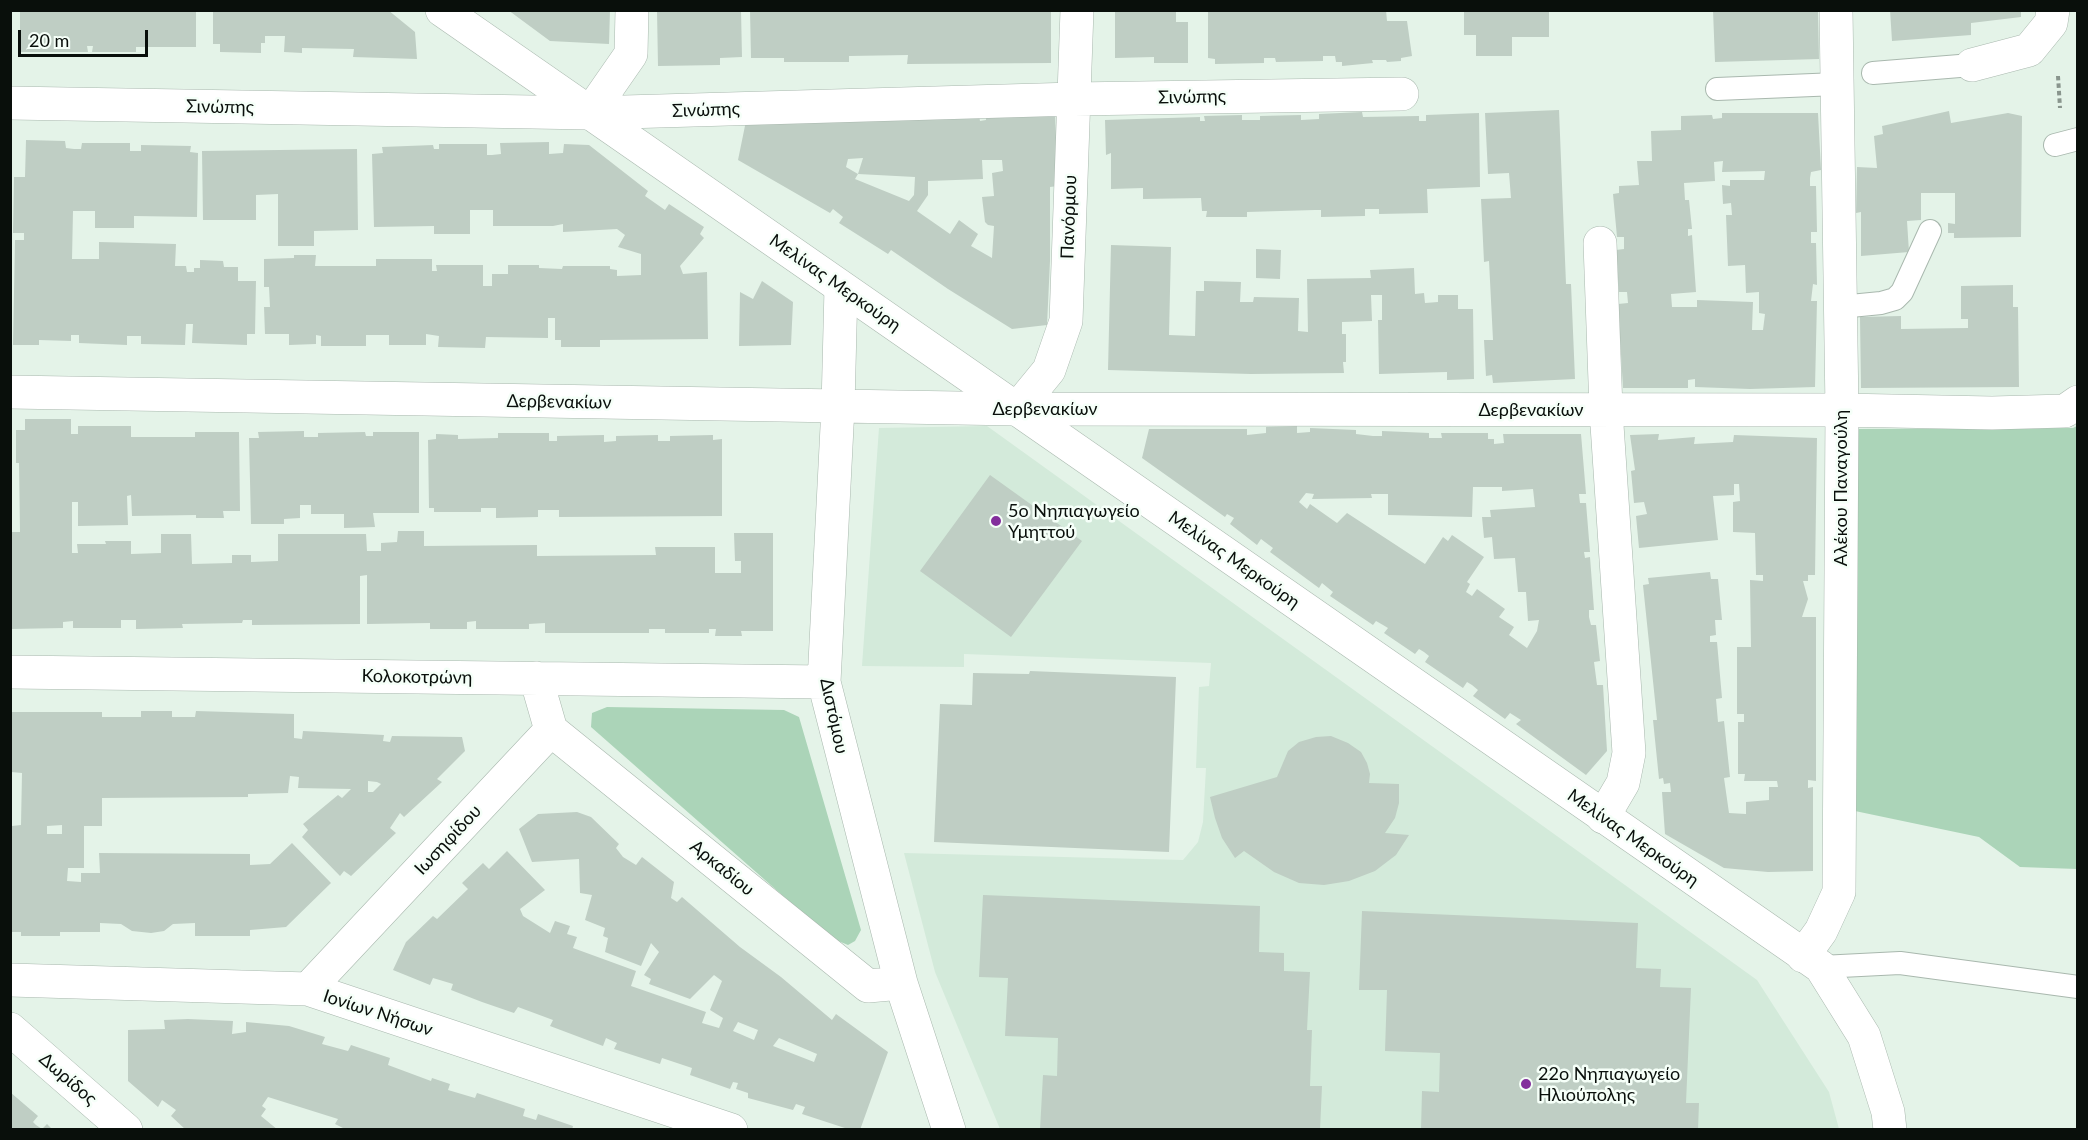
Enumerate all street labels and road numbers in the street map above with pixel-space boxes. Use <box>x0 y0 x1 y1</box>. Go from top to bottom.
street label: Σινώπης <box>1158 86 1226 108</box>
street label: Σινώπης <box>186 96 254 118</box>
street label: Σινώπης <box>672 98 740 122</box>
street label: Πανόρμου <box>1057 175 1081 259</box>
street label: Μελίνας Μερκούρη <box>765 230 905 336</box>
street label: Δερβενακίων <box>506 390 612 414</box>
street label: Δερβενακίων <box>992 398 1098 420</box>
street label: Δερβενακίων <box>1478 399 1584 421</box>
street label: Αλέκου Παναγούλη <box>1830 410 1852 566</box>
street label: Μελίνας Μερκούρη <box>1164 507 1304 613</box>
street label: Κολοκοτρώνη <box>361 665 473 689</box>
street label: Διστόμου <box>815 676 853 756</box>
street label: Μελίνας Μερκούρη <box>1563 785 1703 891</box>
street label: Ιωσηφίδου <box>410 801 486 879</box>
street label: Αρκαδίου <box>686 836 758 900</box>
street label: Ιονίων Νήσων <box>320 985 436 1041</box>
street label: Δωρίδος <box>35 1048 101 1110</box>

